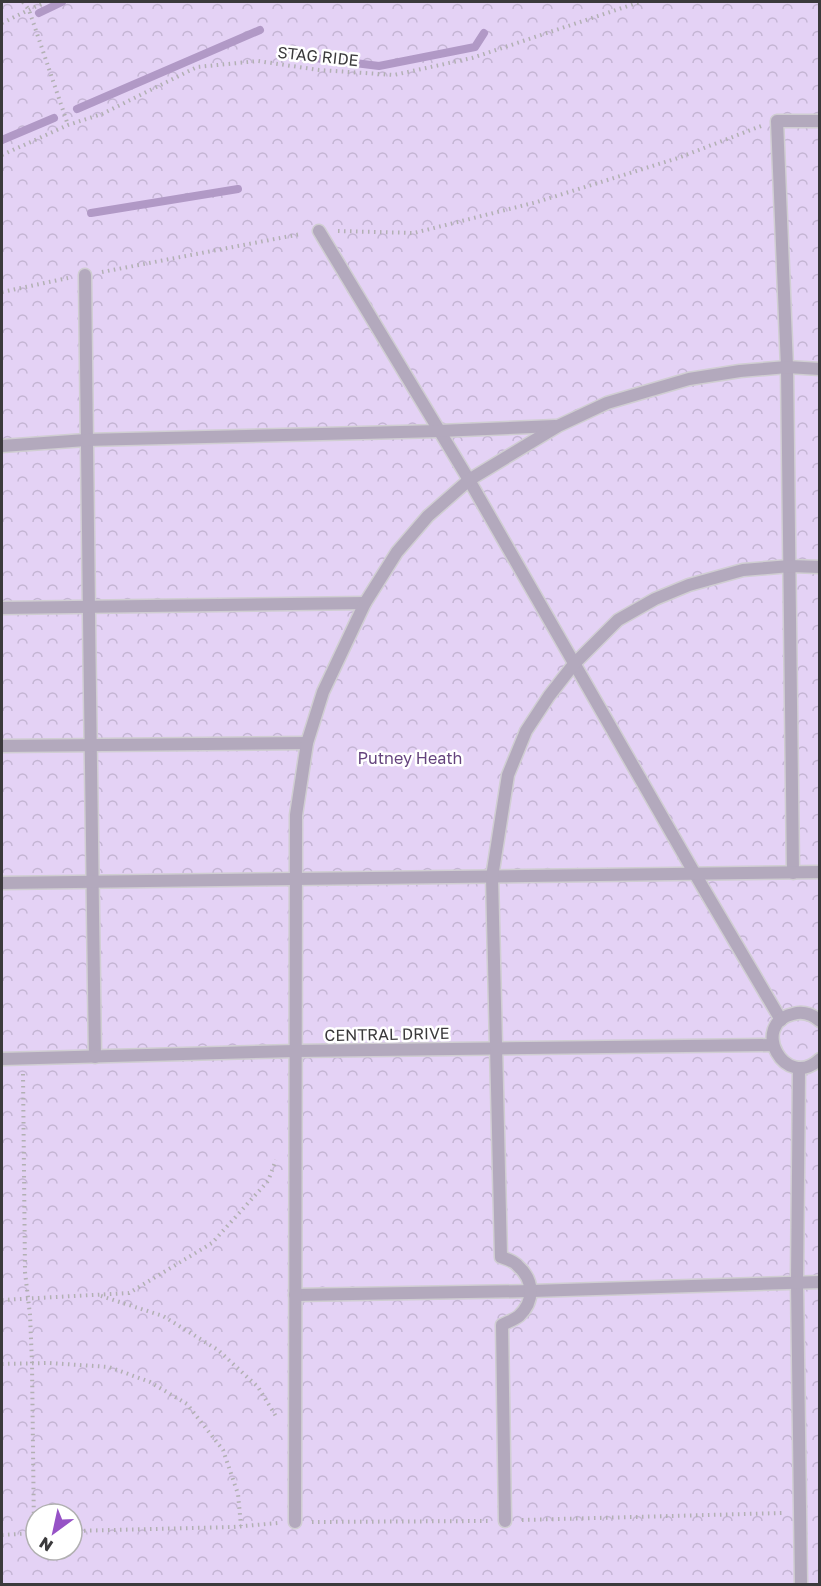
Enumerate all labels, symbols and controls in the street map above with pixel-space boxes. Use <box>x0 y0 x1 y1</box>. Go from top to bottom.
street label: STAG RIDE <box>277 42 359 70</box>
park label: Putney Heath <box>358 748 462 768</box>
street label: CENTRAL DRIVE <box>324 1023 450 1045</box>
north arrow <box>24 1502 84 1562</box>
text: N <box>35 1533 56 1556</box>

